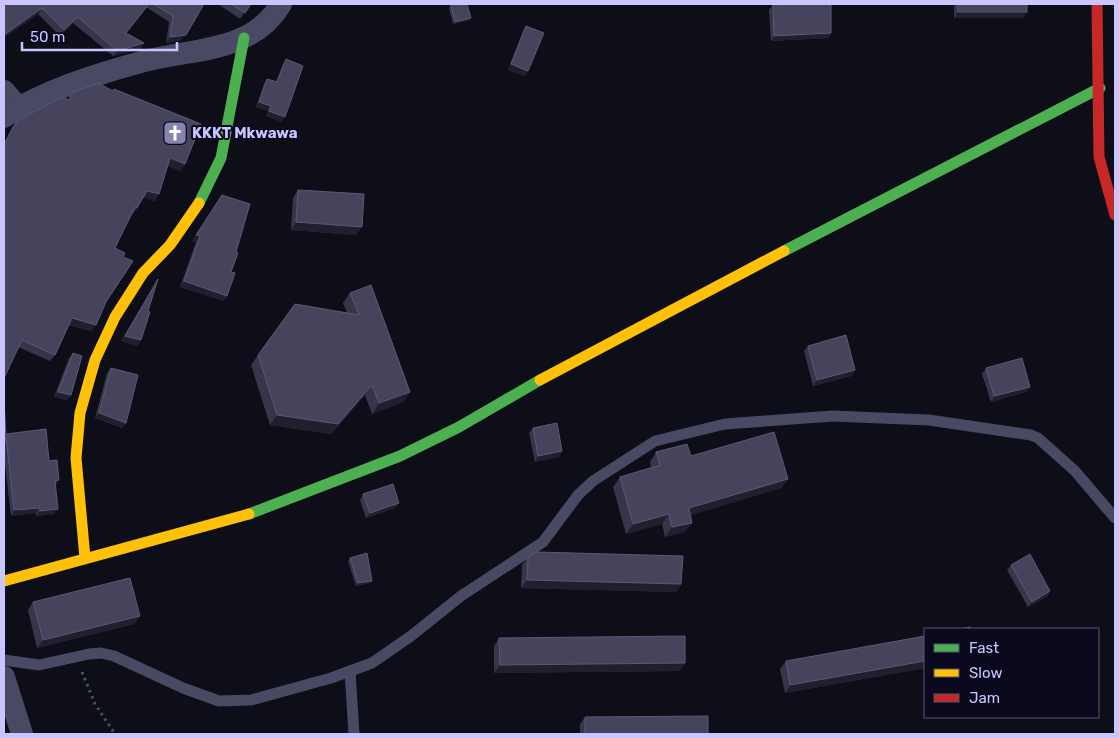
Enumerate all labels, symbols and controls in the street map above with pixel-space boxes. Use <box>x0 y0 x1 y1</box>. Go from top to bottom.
scale bar <box>22 20 178 52</box>
text: 50 m <box>30 28 65 46</box>
church icon: KKKT Mkwawa <box>162 120 188 146</box>
place label: KKKT Mkwawa <box>192 124 298 142</box>
legend <box>924 628 1099 718</box>
text: Fast <box>969 639 999 657</box>
text: Slow <box>969 664 1002 682</box>
text: Jam <box>969 689 1000 707</box>

